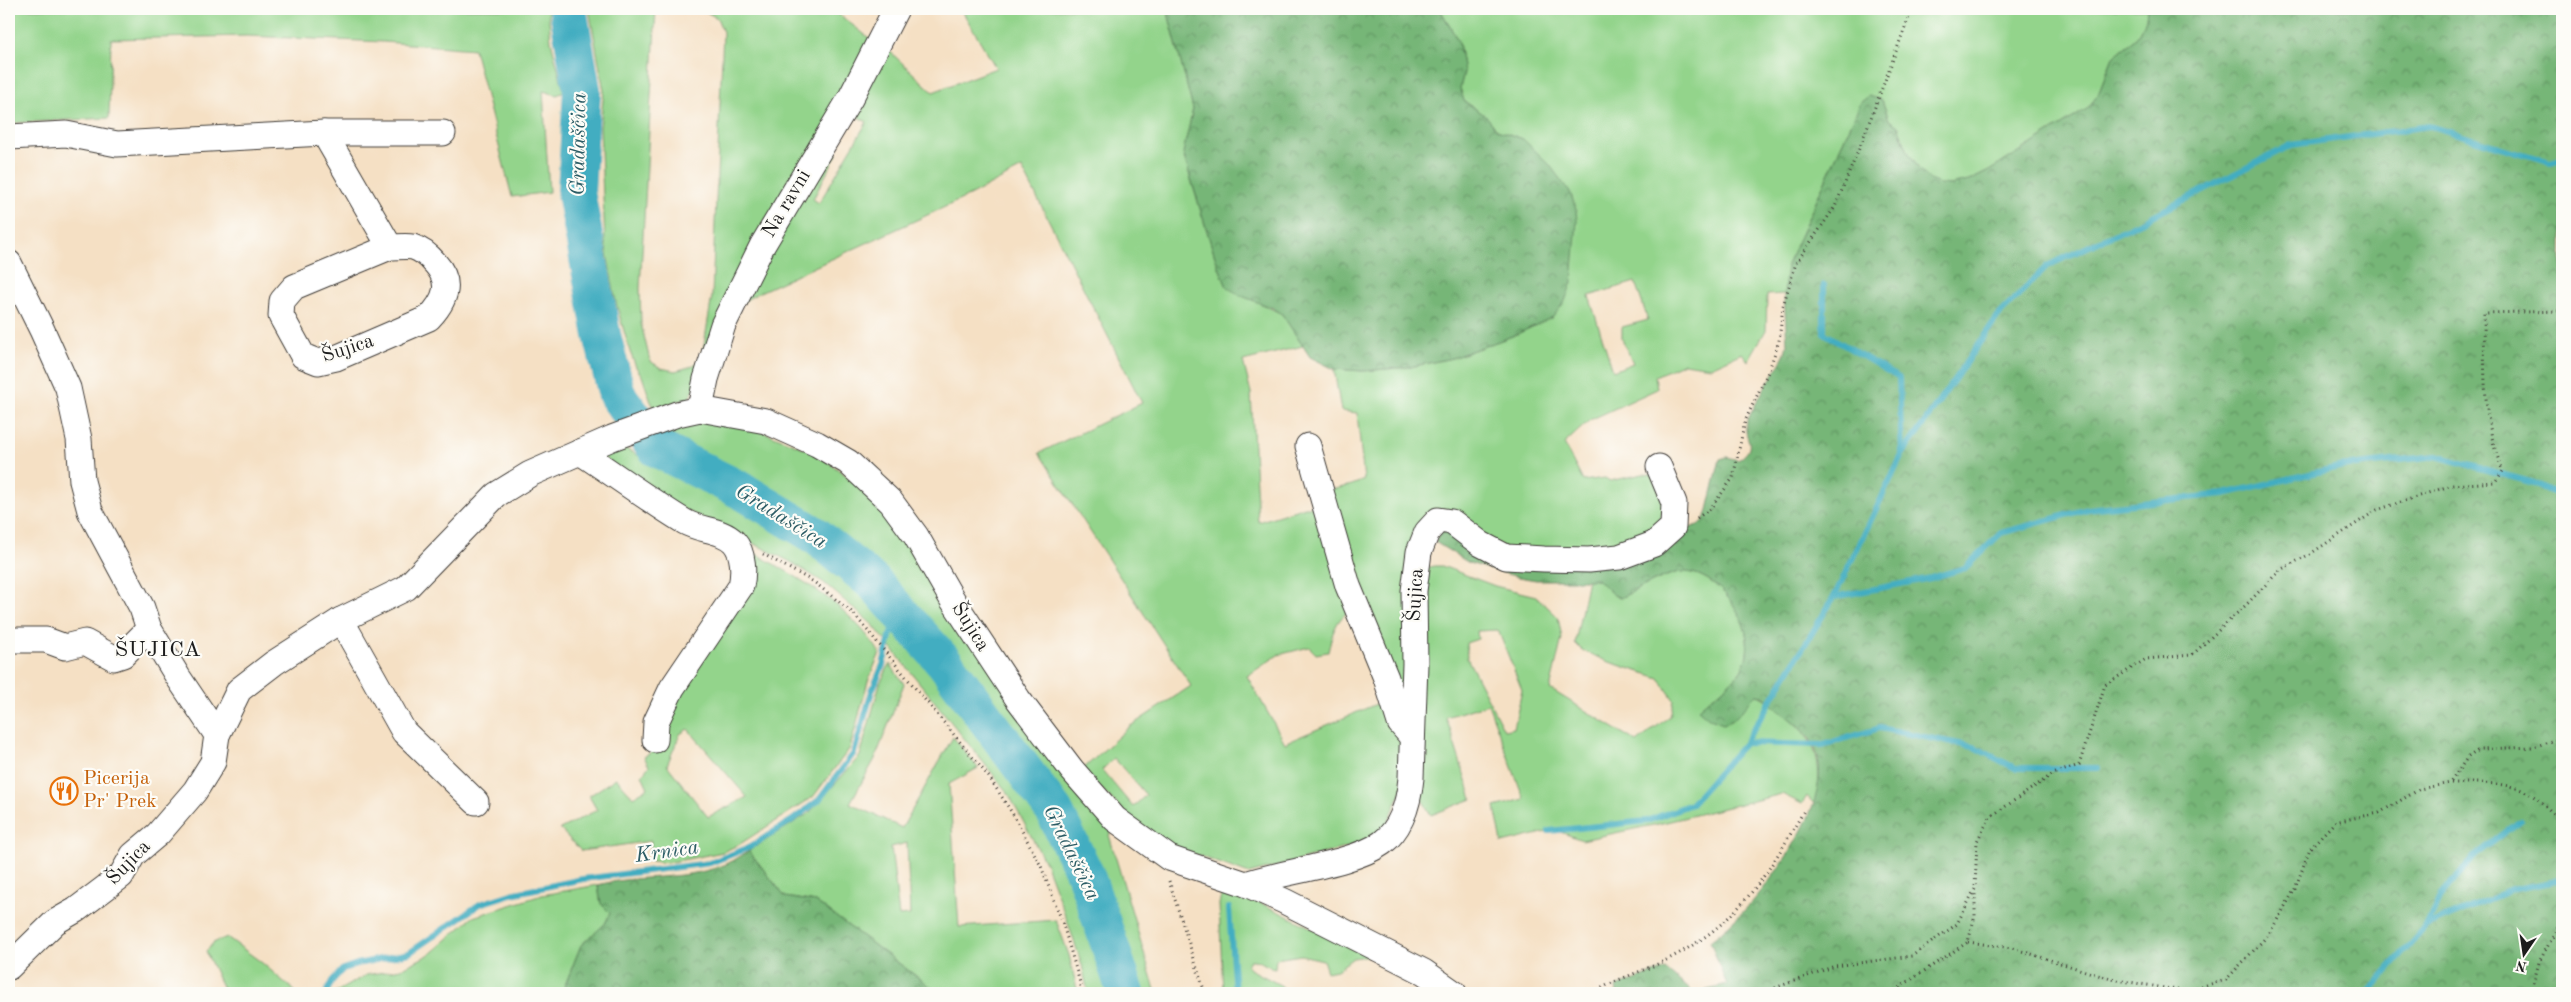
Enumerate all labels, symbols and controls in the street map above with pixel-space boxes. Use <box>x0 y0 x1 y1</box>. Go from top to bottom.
water label: Gradaščica <box>568 92 590 196</box>
street label: Na ravni <box>759 167 815 241</box>
street label: Šujica <box>318 327 377 367</box>
water label: Gradaščica <box>732 481 830 553</box>
street label: Šujica <box>1401 567 1427 622</box>
street label: Šujica <box>947 597 996 655</box>
district label: ŠUJICA <box>114 636 202 661</box>
place label: Picerija Pr' Prek <box>83 769 157 812</box>
restaurant icon: Picerija Pr' Prek <box>49 776 79 806</box>
water label: Gradaščica <box>1039 802 1103 904</box>
street label: Šujica <box>100 834 155 889</box>
water label: Krnica <box>633 837 700 867</box>
north arrow <box>2498 930 2548 980</box>
text: N <box>2514 958 2528 974</box>

